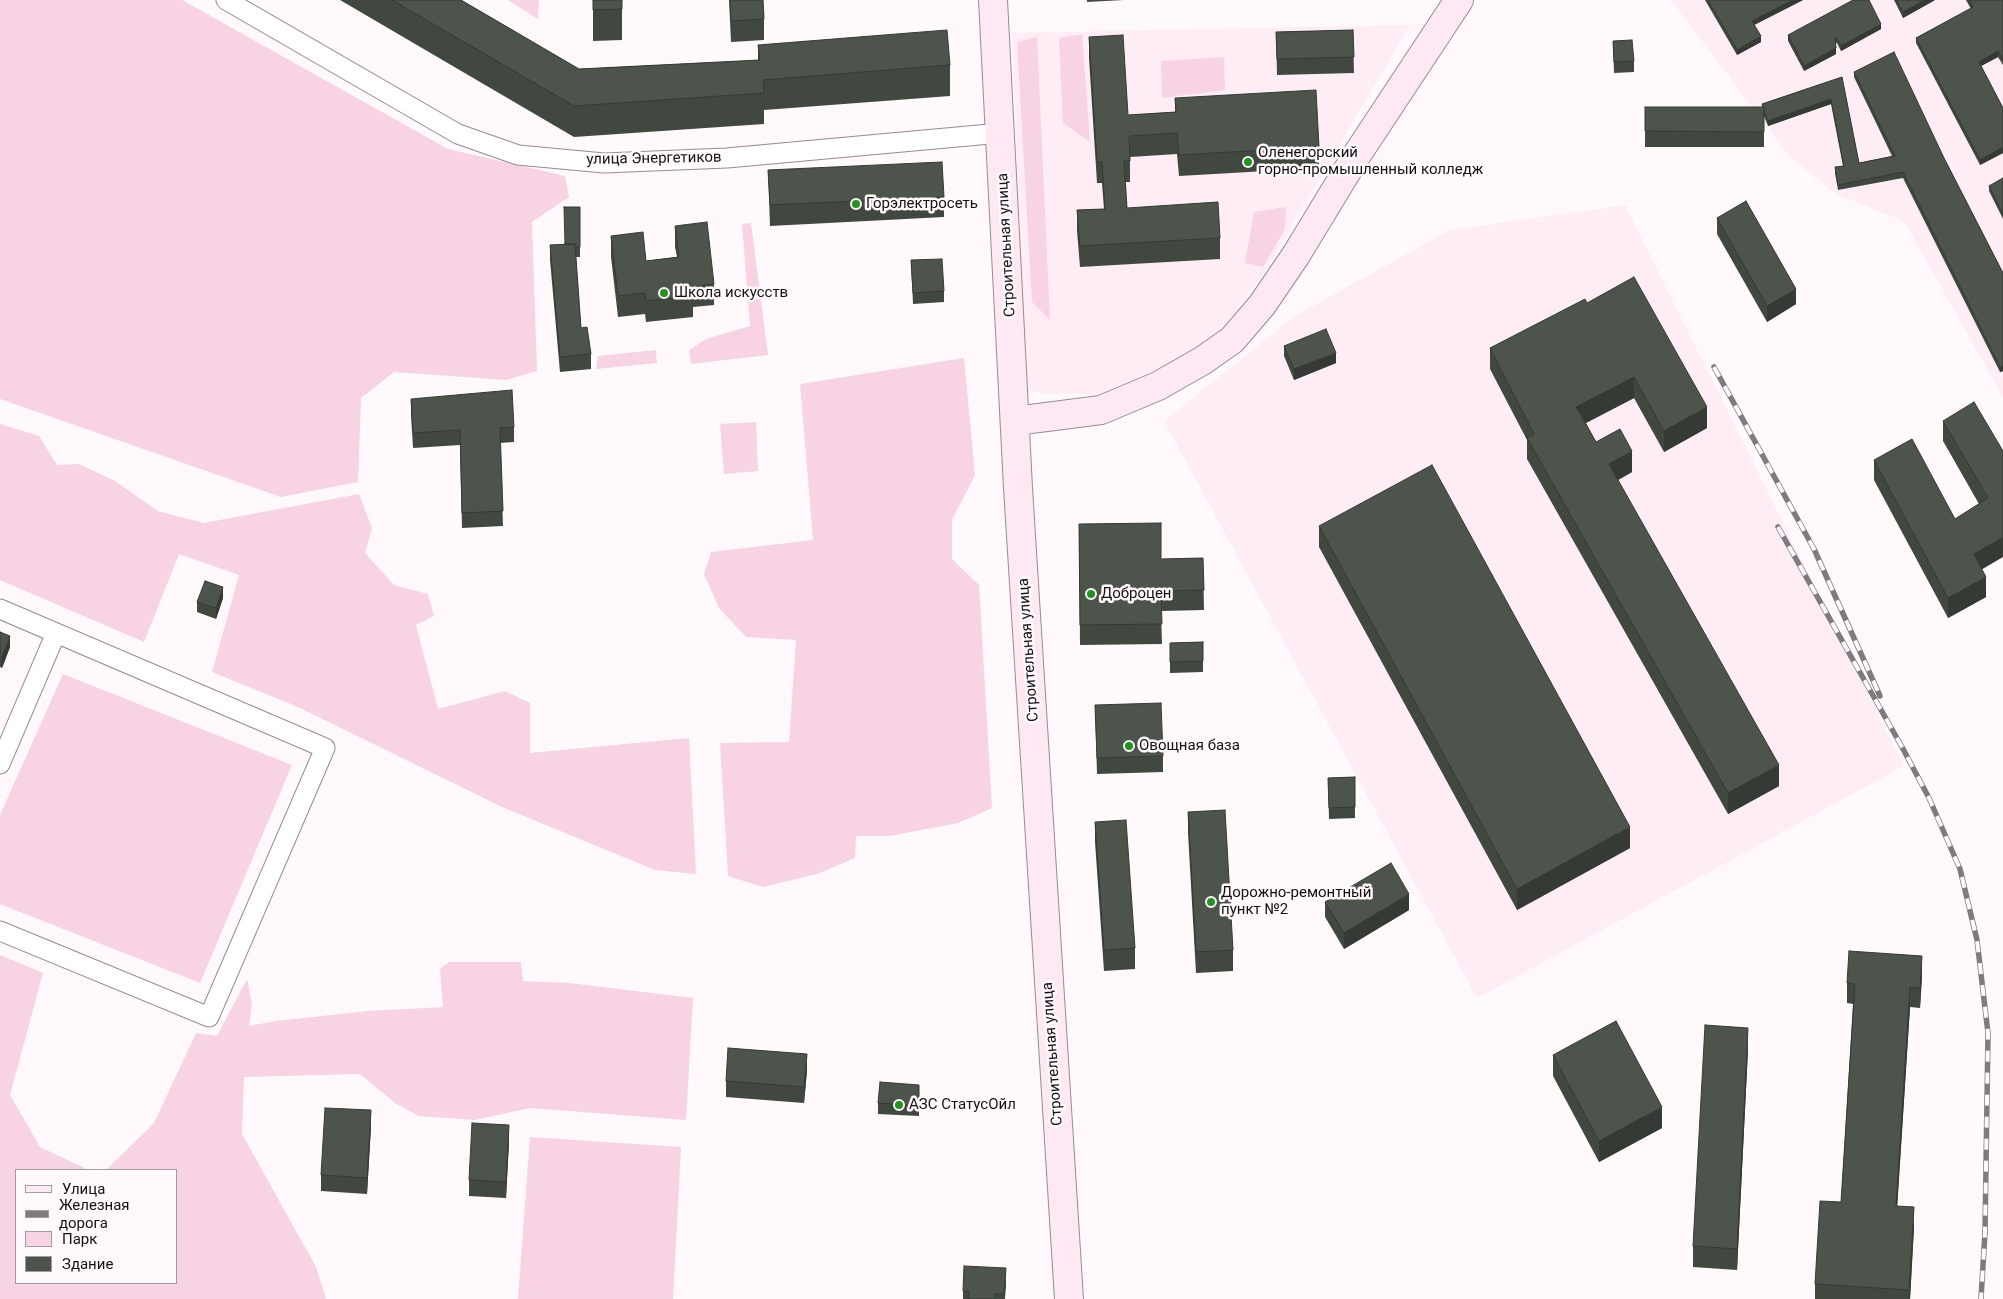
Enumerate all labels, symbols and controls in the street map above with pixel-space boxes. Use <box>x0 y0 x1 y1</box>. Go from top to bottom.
place label: Оленегорский горно-промышленный колледж <box>1258 144 1483 179</box>
street label: улица Энергетиков <box>586 149 722 169</box>
marker: Оленегорский горно-промышленный колледж <box>1242 156 1254 168</box>
street label: Строительная улица <box>994 173 1020 317</box>
place label: Горэлектросеть <box>866 195 978 213</box>
marker: Горэлектросеть <box>850 198 862 210</box>
place label: Школа искусств <box>674 284 788 302</box>
marker: Школа искусств <box>658 287 670 299</box>
street label: Строительная улица <box>1015 578 1043 722</box>
place label: Доброцен <box>1101 585 1171 603</box>
marker: Доброцен <box>1085 588 1097 600</box>
place label: Овощная база <box>1139 737 1240 755</box>
marker: Овощная база <box>1123 740 1135 752</box>
place label: Дорожно-ремонтный пункт №2 <box>1221 884 1371 919</box>
marker: Дорожно-ремонтный пункт №2 <box>1205 896 1217 908</box>
street label: Строительная улица <box>1039 982 1067 1126</box>
place label: АЗС СтатусОйл <box>909 1096 1016 1114</box>
marker: АЗС СтатусОйл <box>893 1099 905 1111</box>
legend <box>15 1169 178 1284</box>
text: Улица <box>62 1180 105 1198</box>
text: Железная дорога <box>59 1196 130 1232</box>
text: Парк <box>62 1230 97 1248</box>
text: Здание <box>62 1255 113 1273</box>

